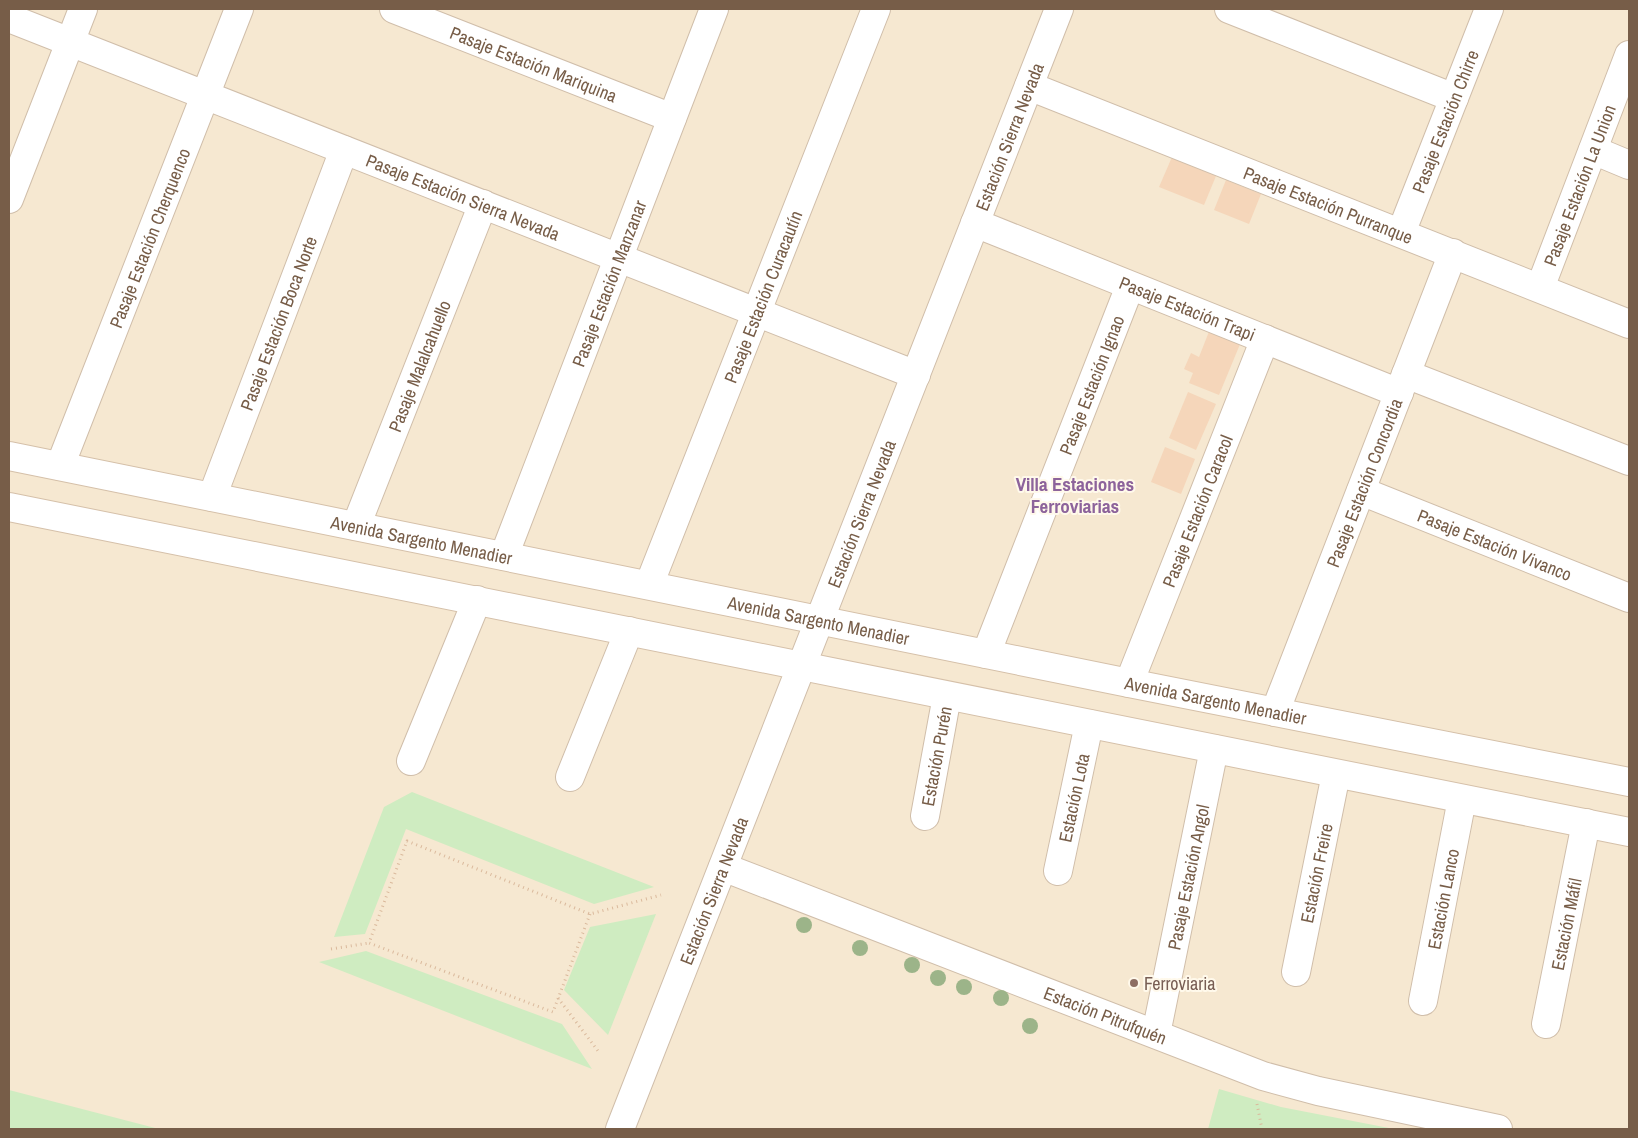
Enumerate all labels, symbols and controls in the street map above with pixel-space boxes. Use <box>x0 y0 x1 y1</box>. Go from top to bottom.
street label: Pasaje Estación Mariquina <box>446 20 621 108</box>
street label: Pasaje Estación Chirre <box>1405 46 1484 197</box>
street label: Estación Sierra Nevada <box>969 59 1049 214</box>
street label: Pasaje Estación La Union <box>1537 101 1621 270</box>
street label: Pasaje Estación Cherquenco <box>103 144 196 332</box>
street label: Pasaje Estación Sierra Nevada <box>363 147 564 246</box>
street label: Pasaje Estación Purranque <box>1240 160 1417 250</box>
street label: Pasaje Estación Manzanar <box>565 196 652 370</box>
street label: Pasaje Estación Curacautín <box>717 207 808 386</box>
street label: Pasaje Estación Boca Norte <box>234 232 323 414</box>
street label: Pasaje Estación Trapi <box>1116 270 1259 347</box>
street label: Pasaje Malalcahuello <box>382 296 456 436</box>
street label: Pasaje Estación Ignao <box>1053 311 1130 458</box>
street label: Pasaje Estación Concordia <box>1320 395 1408 571</box>
street label: Pasaje Estación Caracol <box>1156 431 1238 591</box>
street label: Estación Sierra Nevada <box>821 436 901 591</box>
district label: Villa Estaciones Ferroviarias <box>1016 471 1134 519</box>
street label: Pasaje Estación Vivanco <box>1414 502 1576 586</box>
street label: Avenida Sargento Menadier <box>328 509 515 570</box>
street label: Avenida Sargento Menadier <box>725 589 912 651</box>
street label: Avenida Sargento Menadier <box>1122 670 1309 730</box>
street label: Estación Purén <box>915 704 957 808</box>
street label: Estación Lota <box>1052 751 1095 844</box>
street label: Pasaje Estación Angol <box>1161 802 1215 952</box>
street label: Estación Sierra Nevada <box>673 813 754 968</box>
street label: Estación Freire <box>1294 821 1338 925</box>
street label: Estación Lanco <box>1421 846 1465 951</box>
street label: Estación Máfil <box>1545 876 1587 972</box>
place label: Ferroviaria <box>1144 971 1215 996</box>
marker: Ferroviaria <box>1128 977 1140 989</box>
street label: Estación Pitrufquén <box>1040 980 1170 1050</box>

